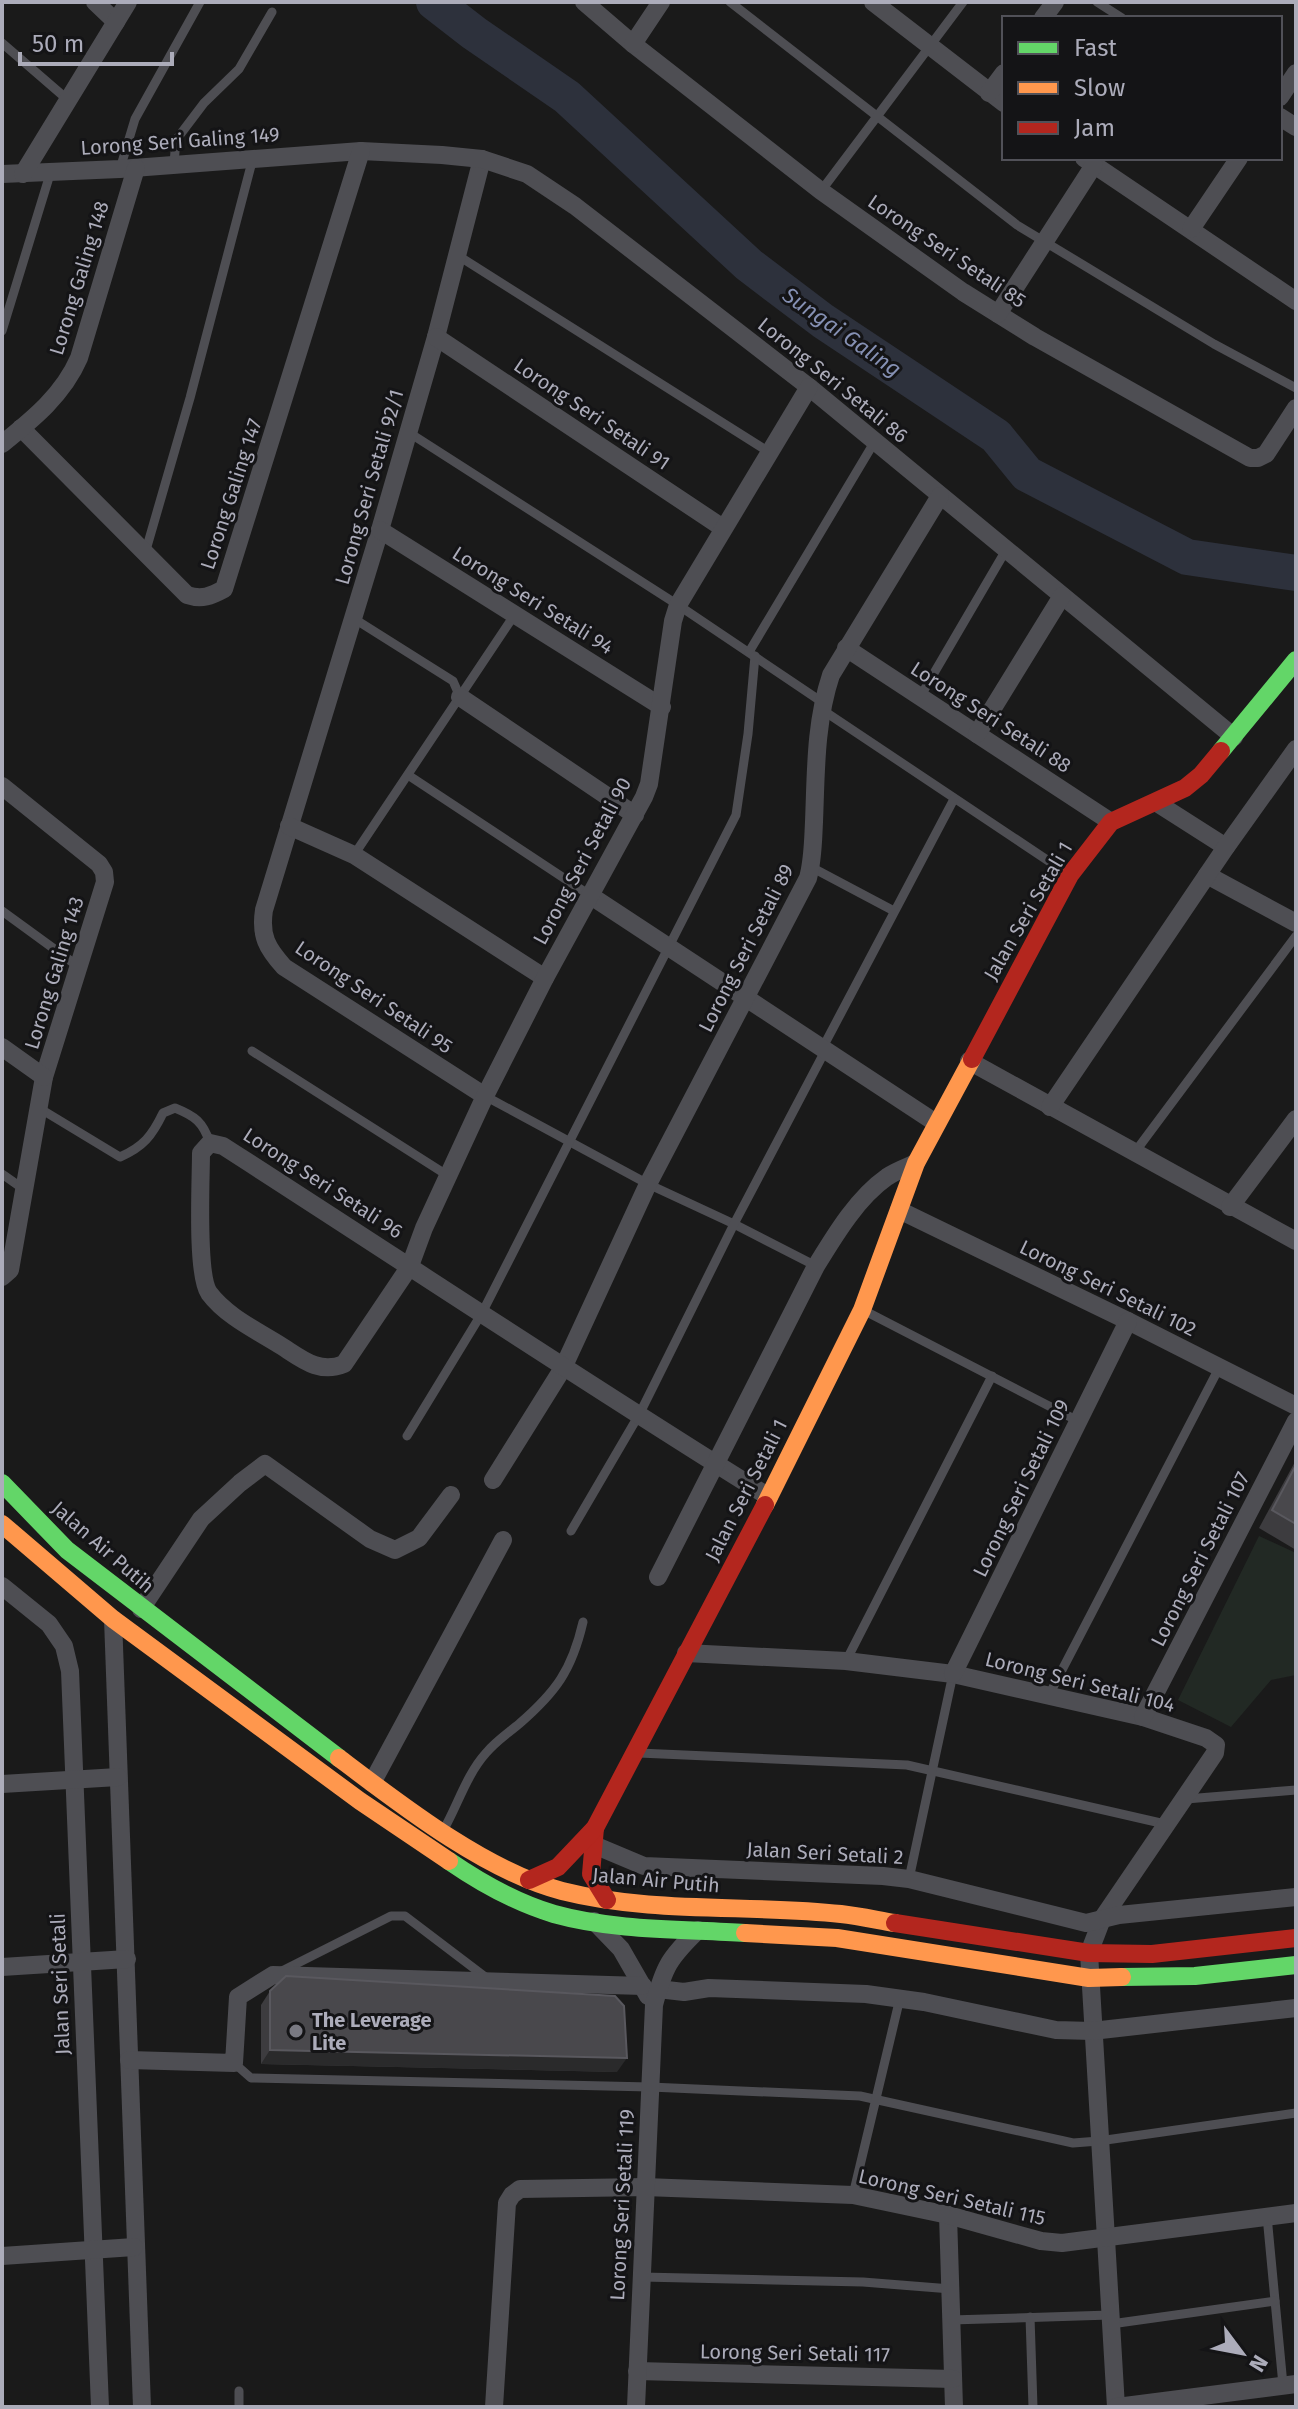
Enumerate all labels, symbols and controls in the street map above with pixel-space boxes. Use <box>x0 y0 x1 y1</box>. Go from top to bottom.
scale bar <box>20 16 172 66</box>
legend <box>1002 16 1282 160</box>
text: 50 m <box>32 30 84 58</box>
text: Fast <box>1074 34 1117 62</box>
text: Slow <box>1074 74 1125 102</box>
text: Jam <box>1074 114 1115 142</box>
street label: Lorong Seri Galing 149 <box>80 122 280 160</box>
street label: Lorong Seri Setali 85 <box>864 189 1030 313</box>
street label: Lorong Galing 148 <box>44 198 114 358</box>
water label: Sungai Galing <box>777 281 907 383</box>
street label: Lorong Seri Setali 86 <box>753 312 913 448</box>
street label: Lorong Seri Setali 91 <box>509 353 675 475</box>
street label: Lorong Seri Setali 92/1 <box>330 387 408 587</box>
street label: Lorong Galing 147 <box>195 415 267 572</box>
street label: Lorong Seri Setali 94 <box>448 541 618 659</box>
street label: Lorong Seri Setali 88 <box>906 656 1076 778</box>
street label: Lorong Seri Setali 90 <box>528 773 636 949</box>
street label: Jalan Seri Setali 1 <box>979 837 1077 985</box>
street label: Lorong Seri Setali 89 <box>693 860 799 1036</box>
street label: Lorong Galing 143 <box>19 894 89 1052</box>
street label: Lorong Seri Setali 95 <box>291 935 457 1059</box>
street label: Lorong Seri Setali 96 <box>239 1122 407 1244</box>
street label: Lorong Seri Setali 102 <box>1016 1235 1200 1341</box>
street label: Lorong Seri Setali 109 <box>968 1395 1074 1581</box>
street label: Jalan Seri Setali 1 <box>700 1415 792 1565</box>
street label: Lorong Seri Setali 107 <box>1146 1468 1254 1650</box>
street label: Jalan Air Putih <box>47 1496 159 1598</box>
street label: Lorong Seri Setali 104 <box>983 1647 1178 1717</box>
street label: Jalan Seri Setali 2 <box>746 1837 904 1869</box>
street label: Jalan Air Putih <box>591 1862 721 1898</box>
street label: Jalan Seri Setali <box>46 1913 74 2055</box>
place label: The Leverage Lite <box>312 2008 432 2055</box>
marker: The Leverage Lite <box>287 2022 305 2040</box>
street label: Lorong Seri Setali 119 <box>605 2109 639 2301</box>
street label: Lorong Seri Setali 115 <box>856 2164 1048 2230</box>
north arrow <box>1202 2313 1282 2393</box>
street label: Lorong Seri Setali 117 <box>700 2339 890 2367</box>
text: N <box>1243 2350 1274 2377</box>

